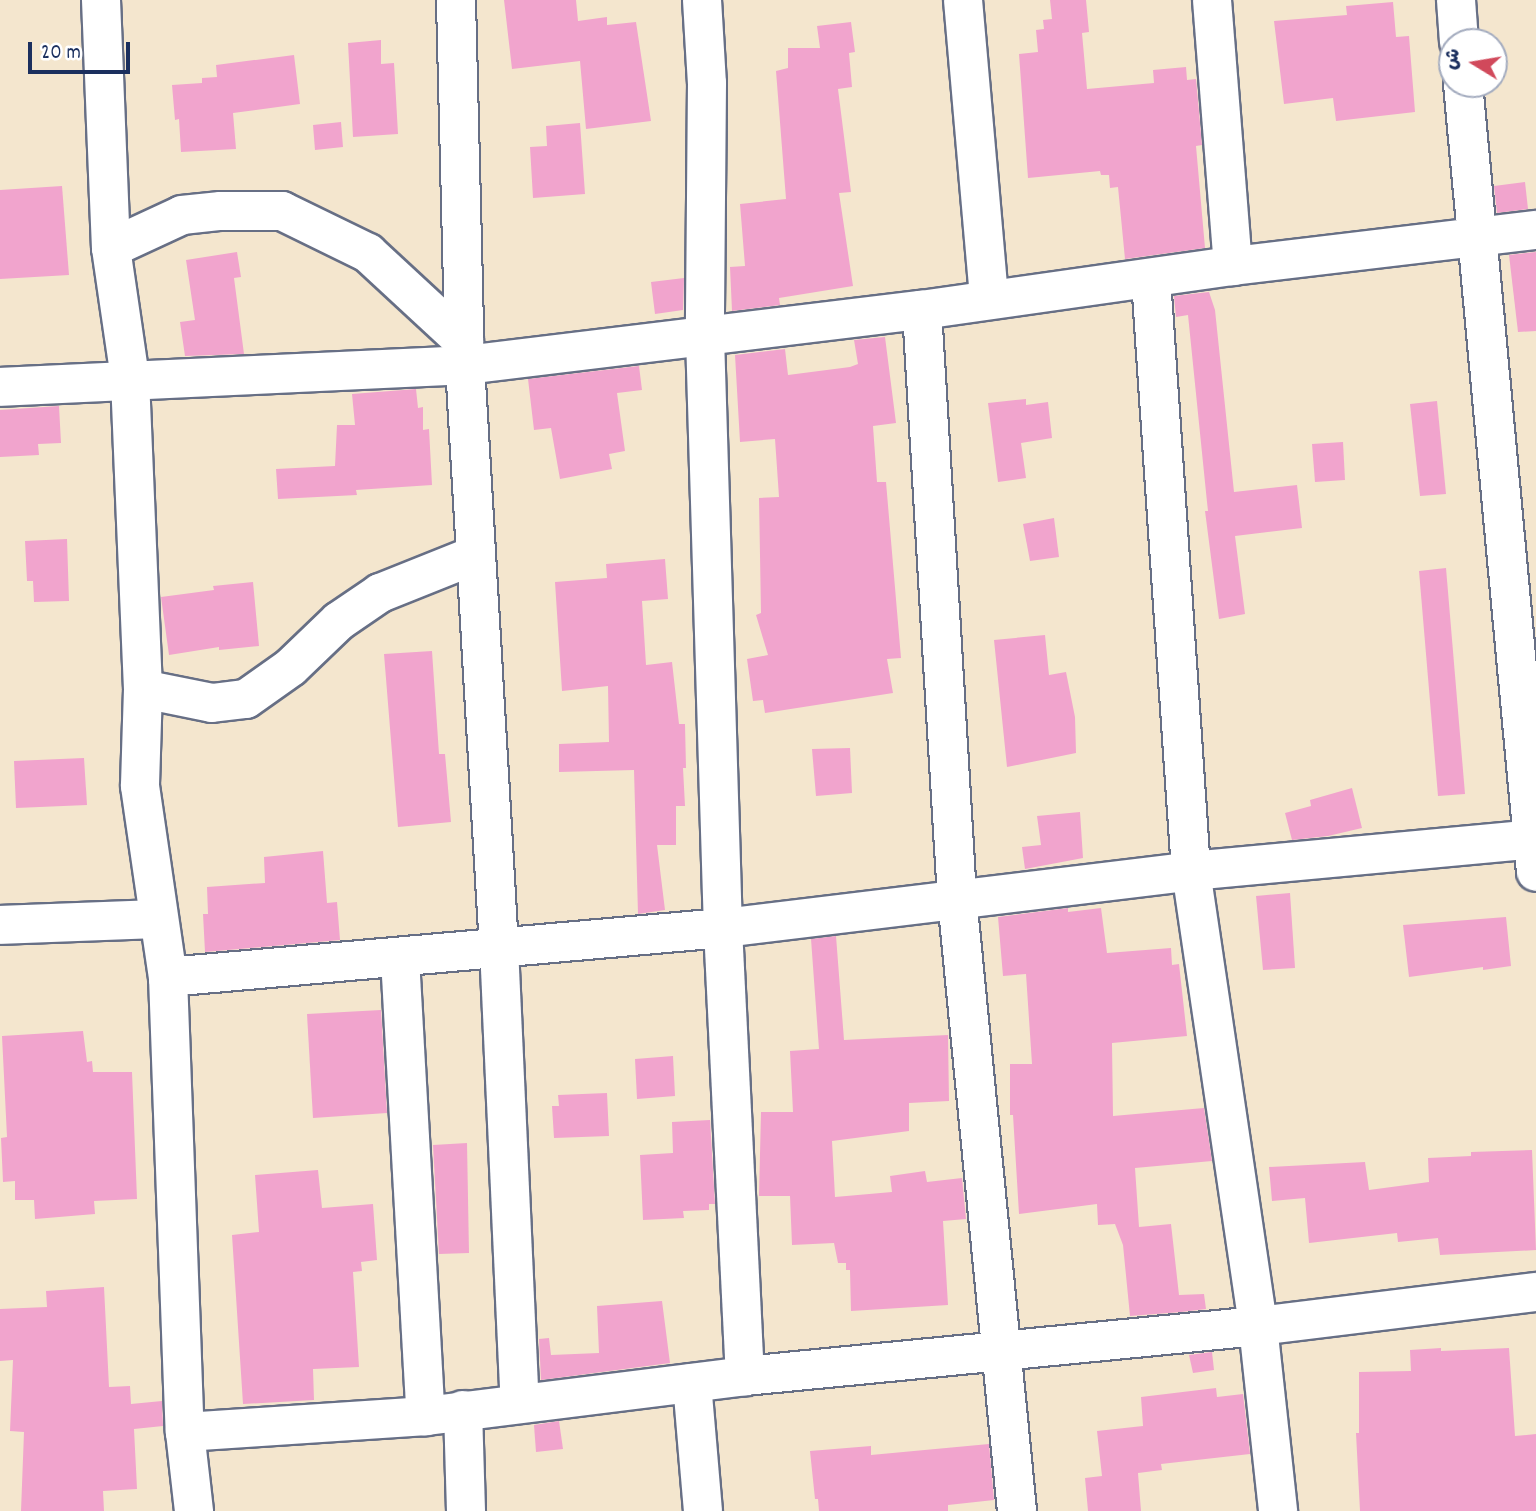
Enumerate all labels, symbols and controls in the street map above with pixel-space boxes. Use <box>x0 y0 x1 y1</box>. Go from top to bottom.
scale bar <box>32 28 133 72</box>
north arrow <box>1438 28 1508 98</box>
text: 20 m <box>41 39 81 69</box>
text: ش <box>1439 46 1469 72</box>

